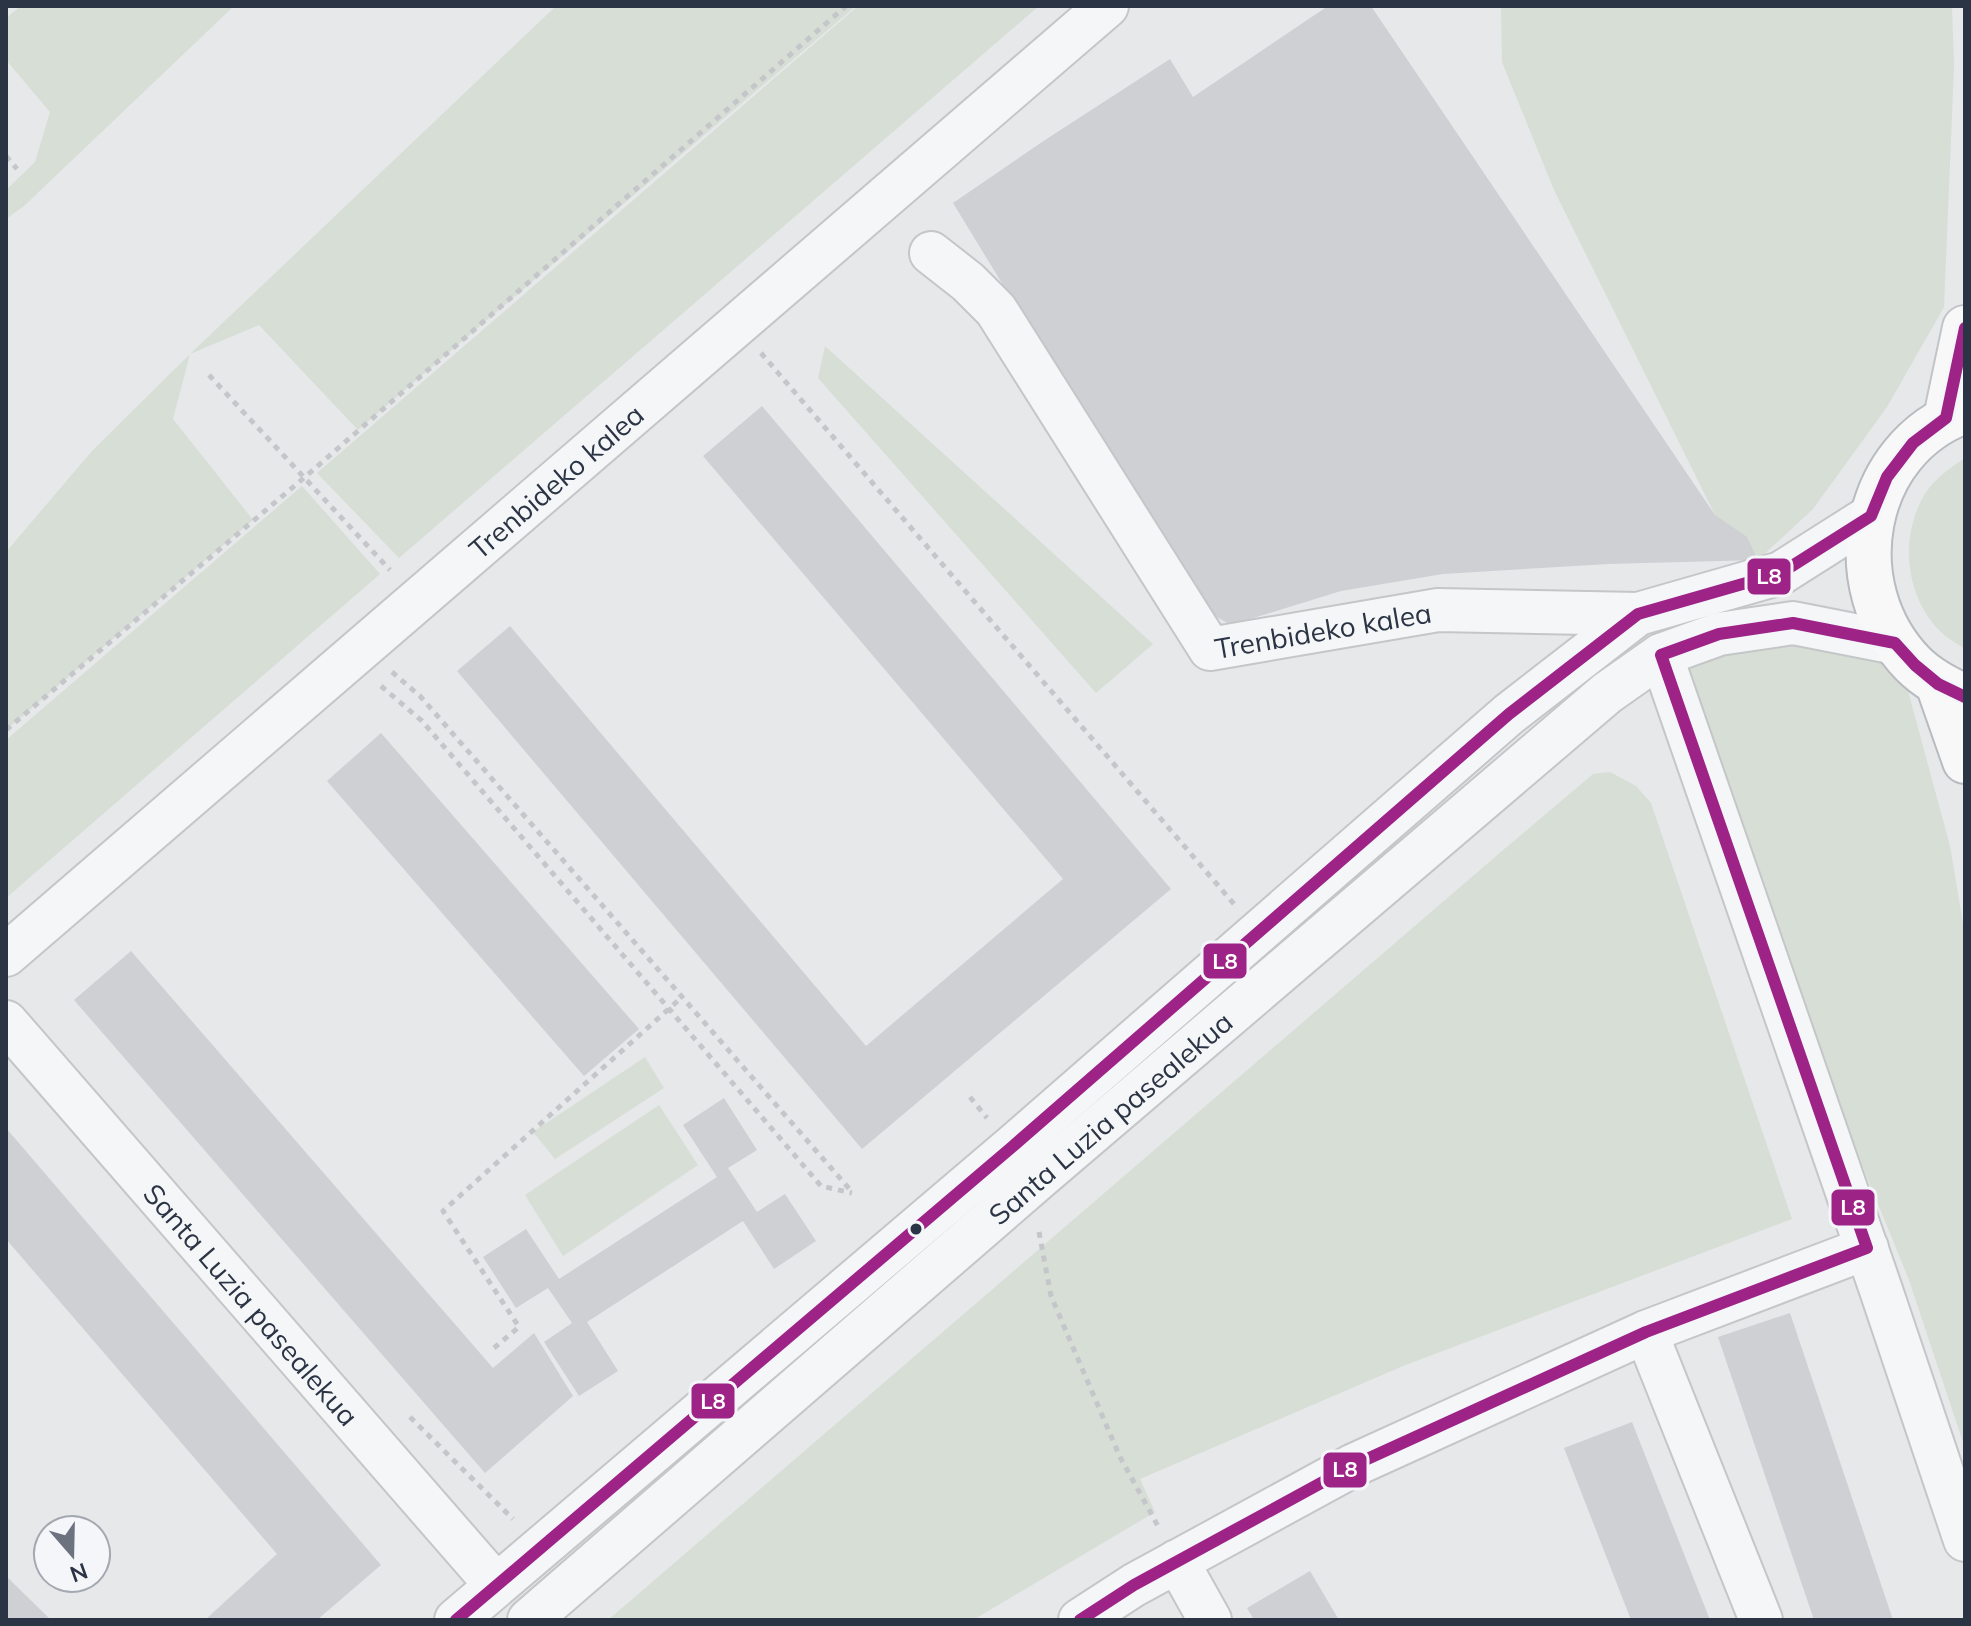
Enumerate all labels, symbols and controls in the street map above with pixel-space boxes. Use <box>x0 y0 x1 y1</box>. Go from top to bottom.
street label: Trenbideko kalea <box>461 396 650 566</box>
line badge: L8 <box>1746 557 1792 596</box>
text: L8 <box>1756 562 1782 590</box>
street label: Trenbideko kalea <box>1212 594 1434 665</box>
line badge: L8 <box>1202 942 1248 980</box>
text: L8 <box>1212 947 1238 975</box>
street label: Santa Luzia pasealekua <box>981 1004 1239 1232</box>
street label: Santa Luzia pasealekua <box>137 1176 366 1433</box>
line badge: L8 <box>1830 1188 1876 1227</box>
text: L8 <box>1840 1193 1866 1221</box>
unlabelled marker <box>908 1221 924 1237</box>
line badge: L8 <box>690 1382 736 1420</box>
text: L8 <box>700 1387 726 1415</box>
line badge: L8 <box>1322 1451 1368 1489</box>
text: L8 <box>1332 1455 1358 1483</box>
north arrow <box>32 1514 112 1594</box>
text: N <box>66 1557 91 1589</box>

